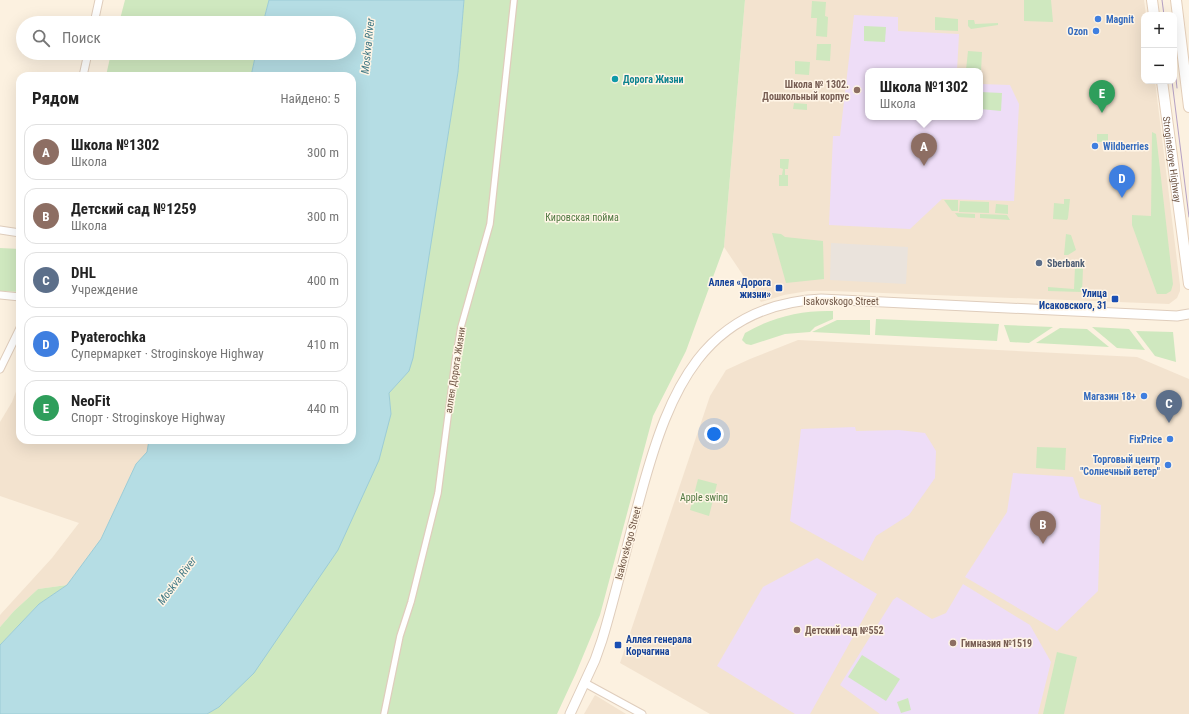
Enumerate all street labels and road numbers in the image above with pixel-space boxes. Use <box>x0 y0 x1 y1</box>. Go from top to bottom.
street label: Stroginskoye Highway <box>1161 115 1184 203</box>
street label: Isakovskogo Street <box>803 296 879 307</box>
street label: аллея Дорога Жизни <box>443 326 467 414</box>
street label: Isakovskogo Street <box>613 505 643 581</box>

